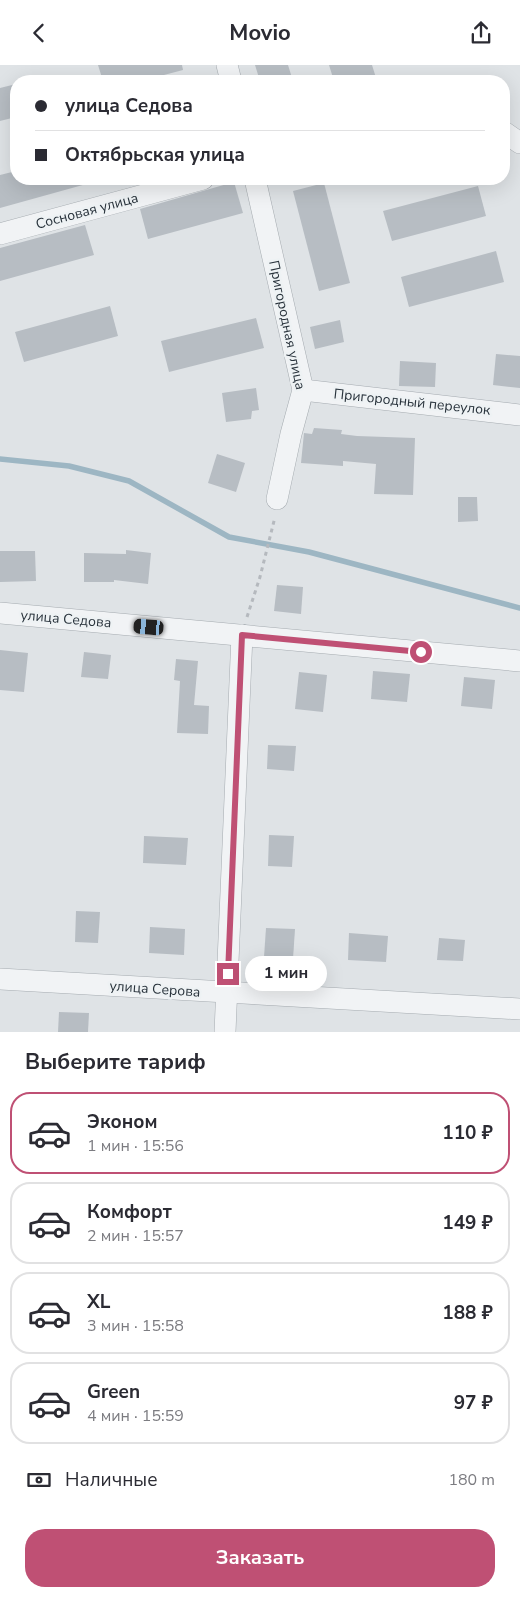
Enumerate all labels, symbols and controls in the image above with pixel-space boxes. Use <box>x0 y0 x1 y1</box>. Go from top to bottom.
text: Movio <box>229 18 291 48</box>
icon: back <box>25 19 53 47</box>
icon: share <box>467 19 495 47</box>
text: улица Седова <box>65 93 193 119</box>
text: Октябрьская улица <box>65 142 245 168</box>
street label: Сосновая улица <box>34 188 140 234</box>
street label: Пригородная улица <box>264 259 310 391</box>
street label: Пригородный переулок <box>333 384 492 420</box>
street label: улица Седова <box>20 606 112 632</box>
car <box>133 618 164 636</box>
route start <box>410 641 432 663</box>
callout: 1 мин <box>246 957 328 991</box>
text: 1 мин <box>264 962 308 984</box>
route end <box>217 963 239 985</box>
street label: улица Серова <box>109 976 201 1002</box>
text: Выберите тариф <box>25 1047 206 1077</box>
text: Эконом <box>87 1109 158 1135</box>
icon: car <box>27 1111 72 1156</box>
text: 110 ₽ <box>442 1120 493 1146</box>
text: 1 мин · 15:56 <box>87 1135 184 1157</box>
text: Комфорт <box>87 1199 172 1225</box>
icon: car <box>27 1201 72 1246</box>
text: 149 ₽ <box>442 1210 493 1236</box>
text: 2 мин · 15:57 <box>87 1225 184 1247</box>
text: XL <box>87 1289 110 1315</box>
icon: car <box>27 1291 72 1336</box>
text: 188 ₽ <box>442 1300 493 1326</box>
text: 3 мин · 15:58 <box>87 1315 184 1337</box>
text: Green <box>87 1379 140 1405</box>
icon: car <box>27 1381 72 1426</box>
text: 97 ₽ <box>454 1390 493 1416</box>
text: 4 мин · 15:59 <box>87 1405 184 1427</box>
icon: cash <box>25 1466 53 1494</box>
text: Наличные <box>65 1467 158 1493</box>
text: 180 m <box>448 1469 495 1491</box>
button: Заказать <box>25 1529 495 1587</box>

